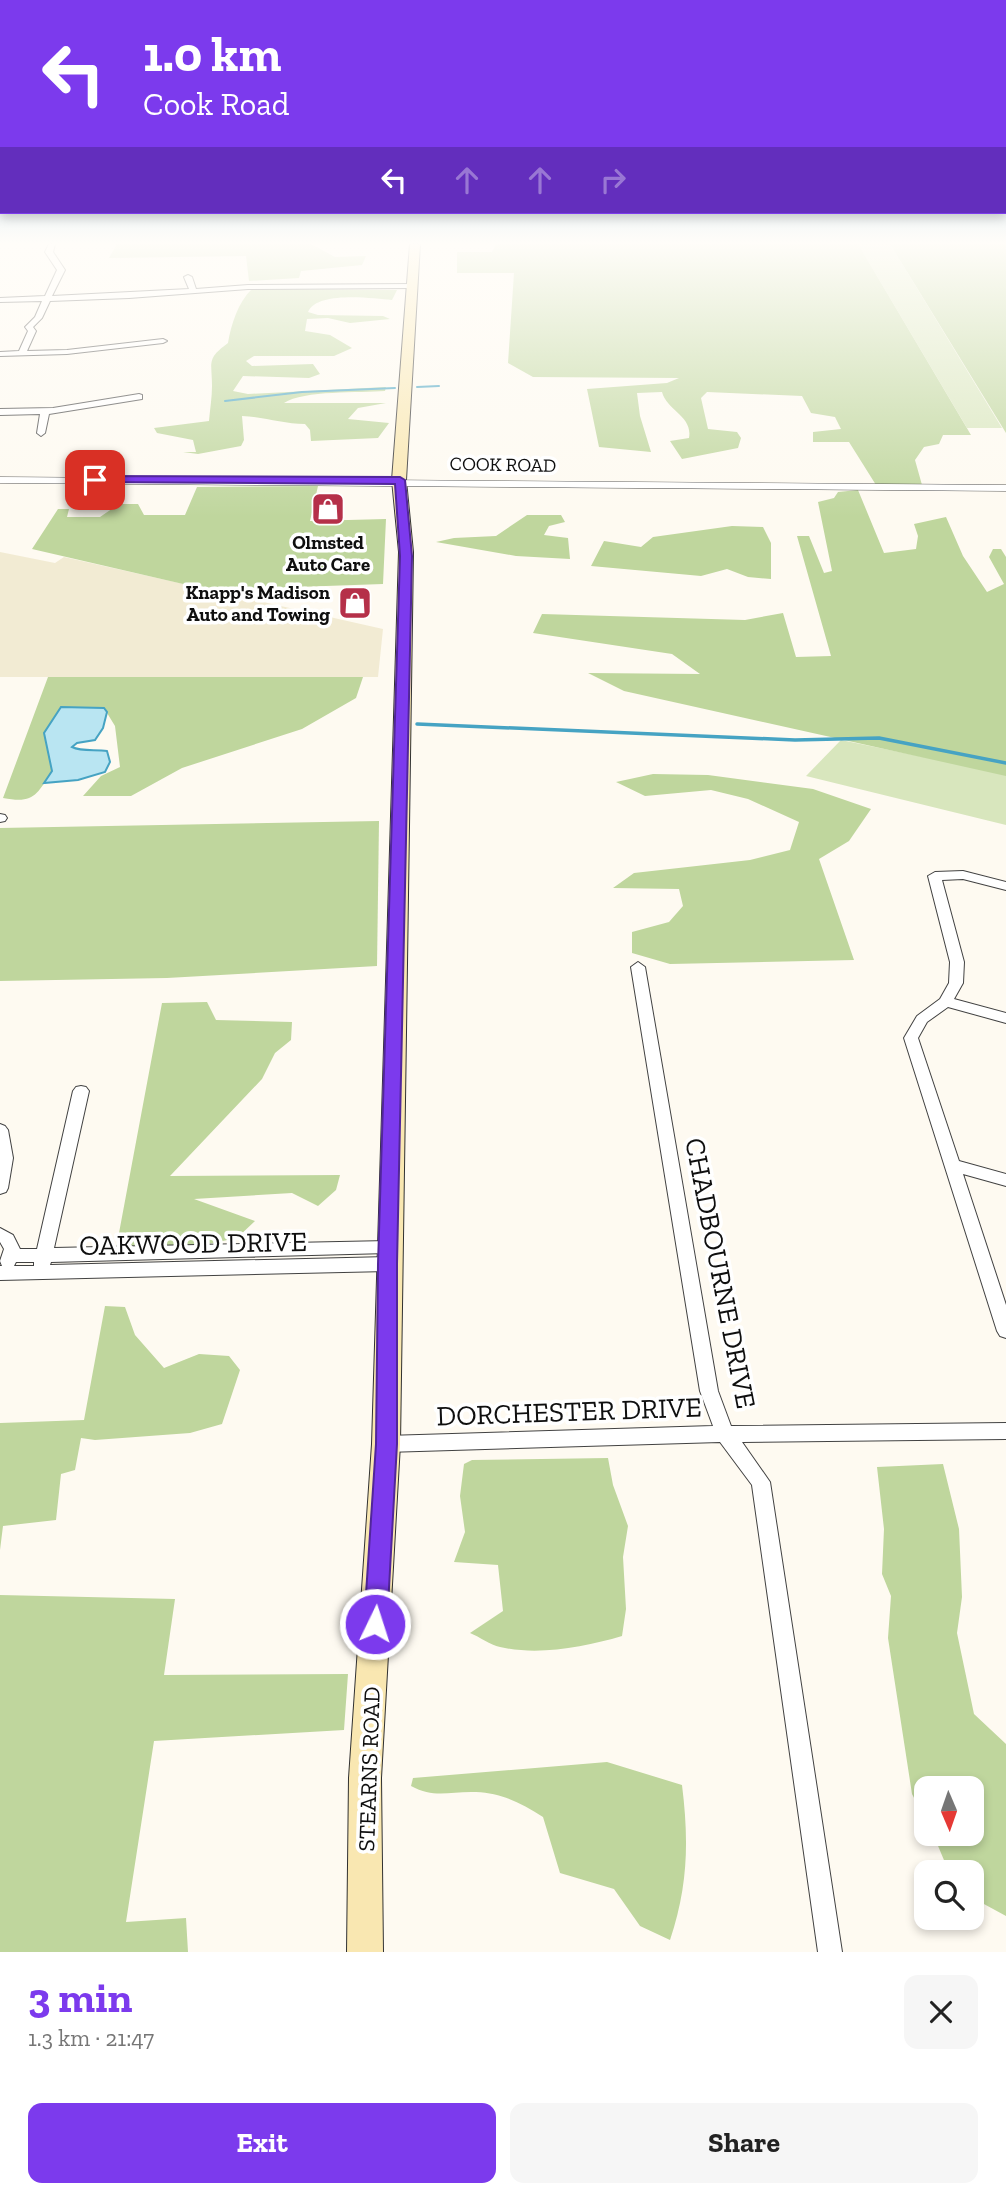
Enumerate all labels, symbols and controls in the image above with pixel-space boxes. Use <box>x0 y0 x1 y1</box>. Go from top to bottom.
text: 1.0 km <box>143 25 281 84</box>
icon: left <box>28 28 119 119</box>
text: Cook Road <box>143 85 289 123</box>
icon: left <box>375 161 413 199</box>
icon: ahead <box>448 161 486 199</box>
icon: ahead <box>521 161 559 199</box>
icon: right <box>594 161 632 199</box>
pin <box>65 450 125 510</box>
street label: COOK ROAD <box>450 452 556 477</box>
icon: arrive <box>76 461 114 499</box>
shop icon: Olmsted Auto Care <box>309 490 347 528</box>
place label: Olmsted Auto Care <box>286 531 370 576</box>
place label: Knapp's Madison Auto and Towing <box>186 581 331 626</box>
shop icon: Knapp's Madison Auto and Towing <box>336 584 374 622</box>
street label: CHADBOURNE DRIVE <box>678 1135 763 1411</box>
street label: OAKWOOD DRIVE <box>79 1225 307 1262</box>
street label: DORCHESTER DRIVE <box>436 1390 702 1433</box>
position arrow <box>338 1587 412 1661</box>
street label: STEARNS ROAD <box>352 1686 386 1852</box>
north arrow <box>914 1776 984 1846</box>
map controls <box>914 1776 984 1930</box>
button: search <box>914 1860 984 1930</box>
text: 3 min <box>28 1972 133 2023</box>
button: close <box>904 1975 978 2049</box>
text: 1.3 km · 21:47 <box>28 2024 154 2052</box>
button: Exit <box>28 2103 496 2183</box>
button: Share <box>510 2103 978 2183</box>

